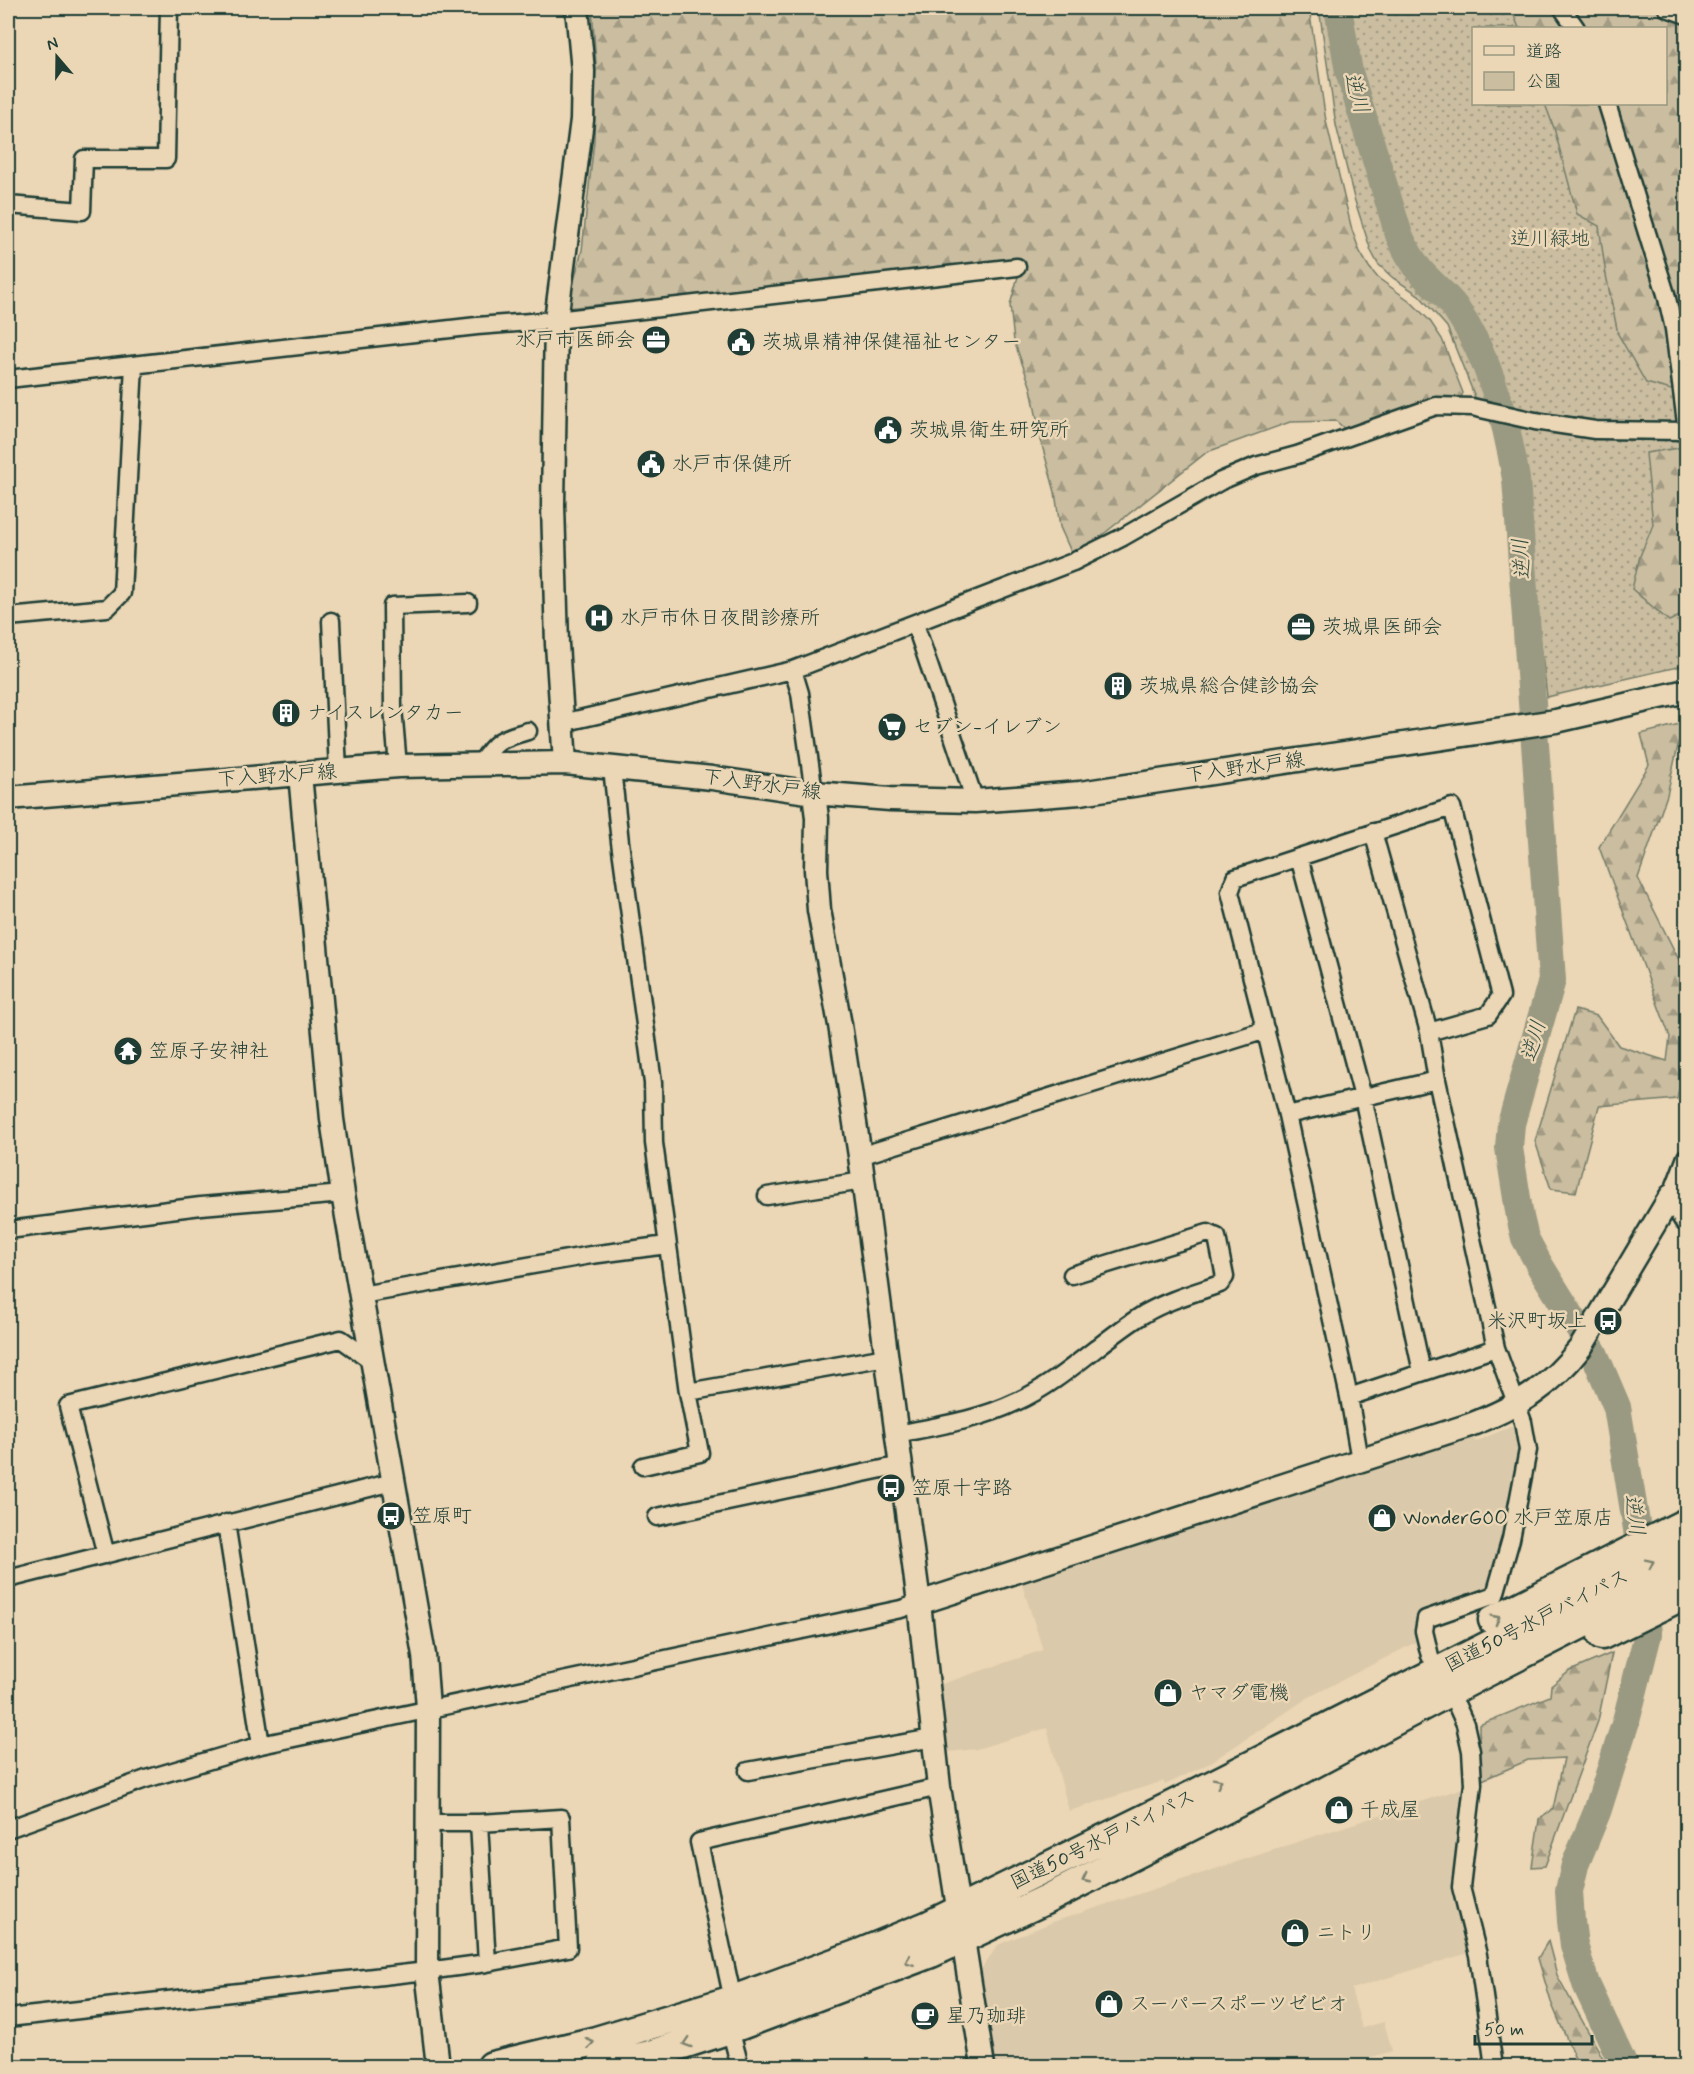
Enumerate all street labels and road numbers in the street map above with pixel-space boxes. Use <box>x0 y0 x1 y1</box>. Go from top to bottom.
street label: 下入野水戸線 <box>1184 746 1306 790</box>
street label: 下入野水戸線 <box>216 758 338 794</box>
street label: 下入野水戸線 <box>701 763 823 807</box>
street label: 国道50号水戸バイパス <box>1440 1563 1634 1679</box>
street label: 国道50号水戸バイパス <box>1006 1783 1200 1897</box>

